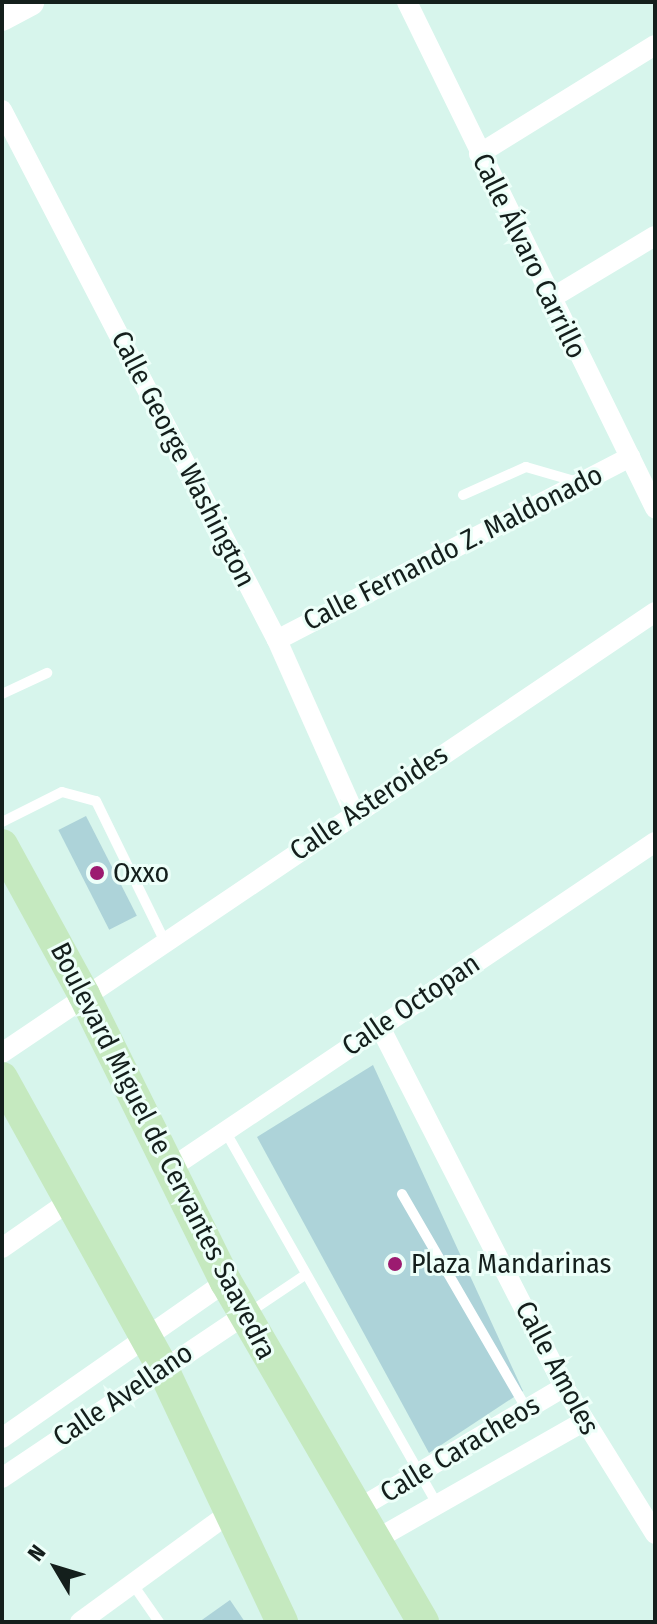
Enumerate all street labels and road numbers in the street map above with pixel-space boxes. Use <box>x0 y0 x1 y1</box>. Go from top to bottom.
street label: Calle Álvaro Carrillo <box>465 148 593 364</box>
street label: Calle George Washington <box>104 325 262 593</box>
street label: Calle Fernando Z. Maldonado <box>298 458 608 638</box>
street label: Calle Asteroides <box>284 738 454 868</box>
street label: Boulevard Miguel de Cervantes Saavedra <box>43 937 283 1365</box>
street label: Calle Octopan <box>336 947 486 1063</box>
street label: Calle Amoles <box>508 1295 606 1441</box>
street label: Calle Avellano <box>47 1336 199 1454</box>
street label: Calle Caracheos <box>374 1388 546 1510</box>

